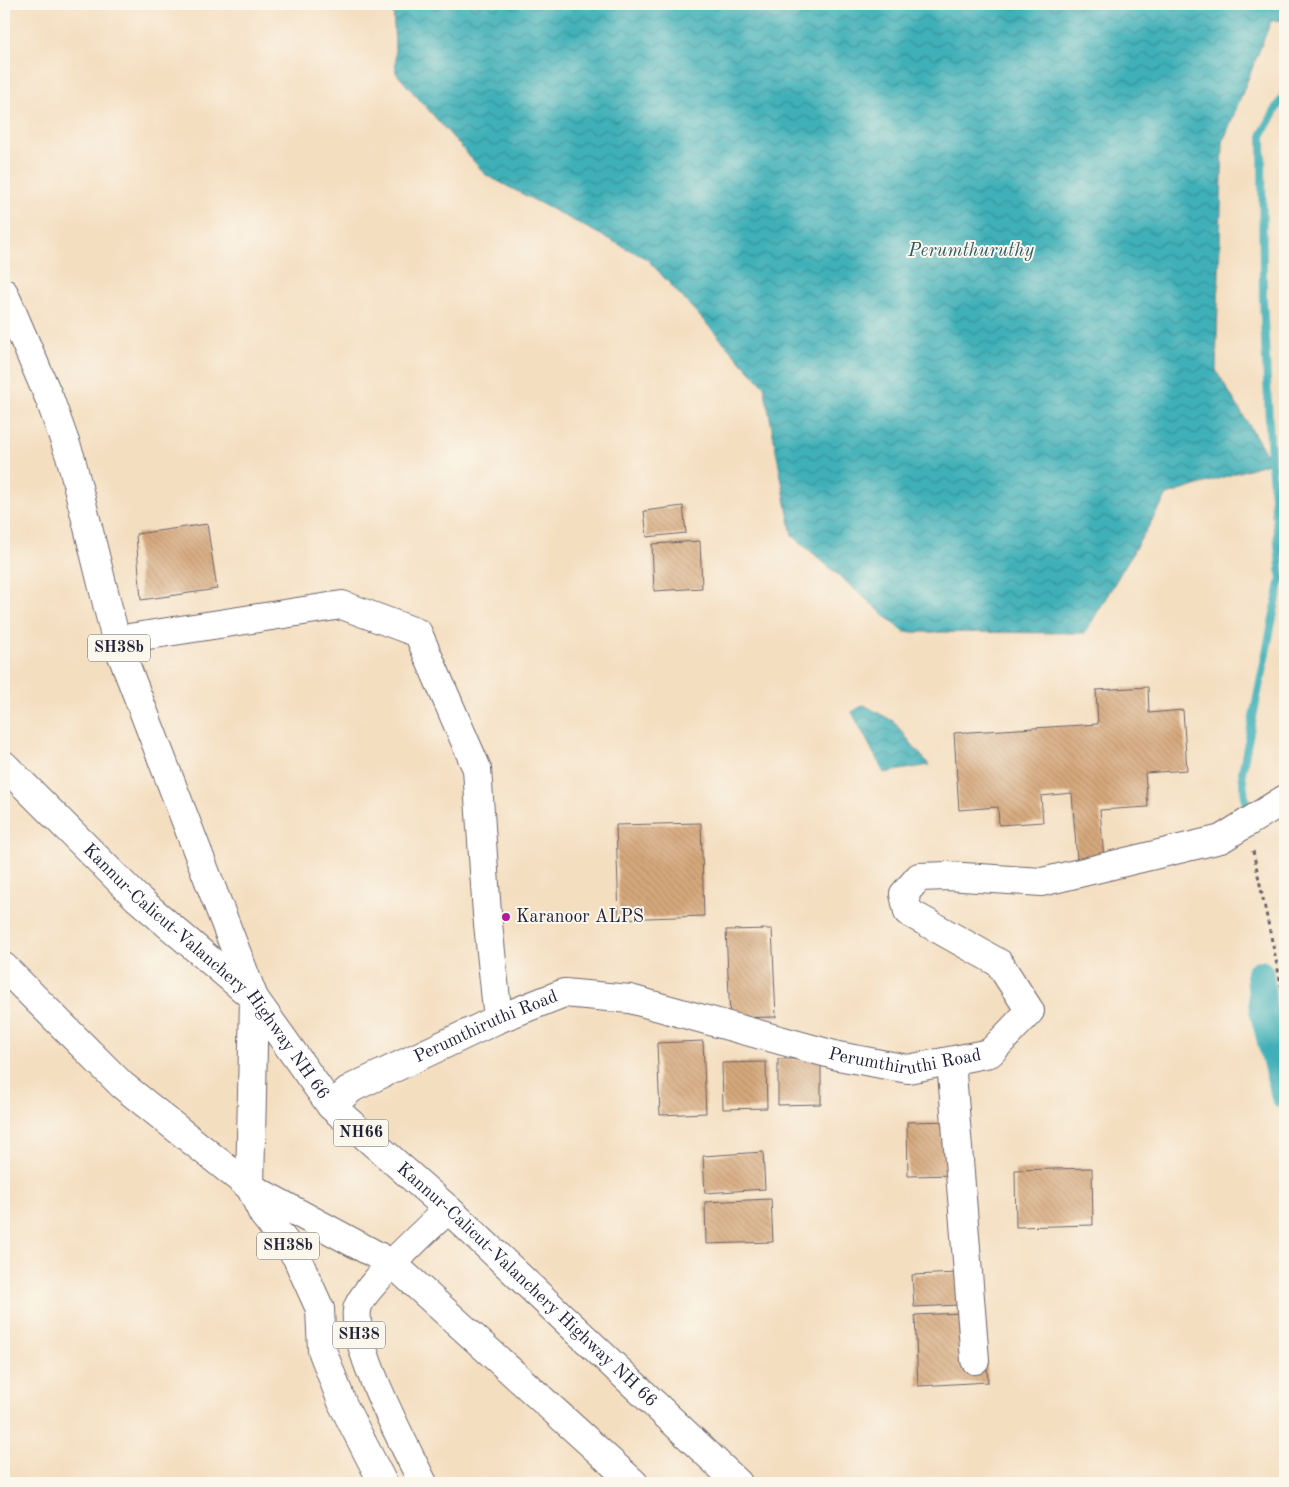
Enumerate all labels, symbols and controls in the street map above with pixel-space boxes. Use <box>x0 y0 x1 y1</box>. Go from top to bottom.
water label: Perumthuruthy <box>907 242 1034 261</box>
road number: SH38b <box>88 634 150 661</box>
street label: Kannur-Calicut-Valanchery Highway NH 66 <box>79 840 332 1103</box>
place label: Karanoor ALPS <box>516 908 644 926</box>
marker: Karanoor ALPS <box>500 911 512 923</box>
street label: Perumthiruthi Road <box>411 987 560 1066</box>
street label: Perumthiruthi Road <box>826 1045 983 1078</box>
road number: NH66 <box>334 1120 388 1146</box>
street label: Kannur-Calicut-Valanchery Highway NH 66 <box>393 1159 661 1411</box>
road number: SH38b <box>257 1232 319 1260</box>
road number: SH38 <box>333 1322 385 1348</box>

